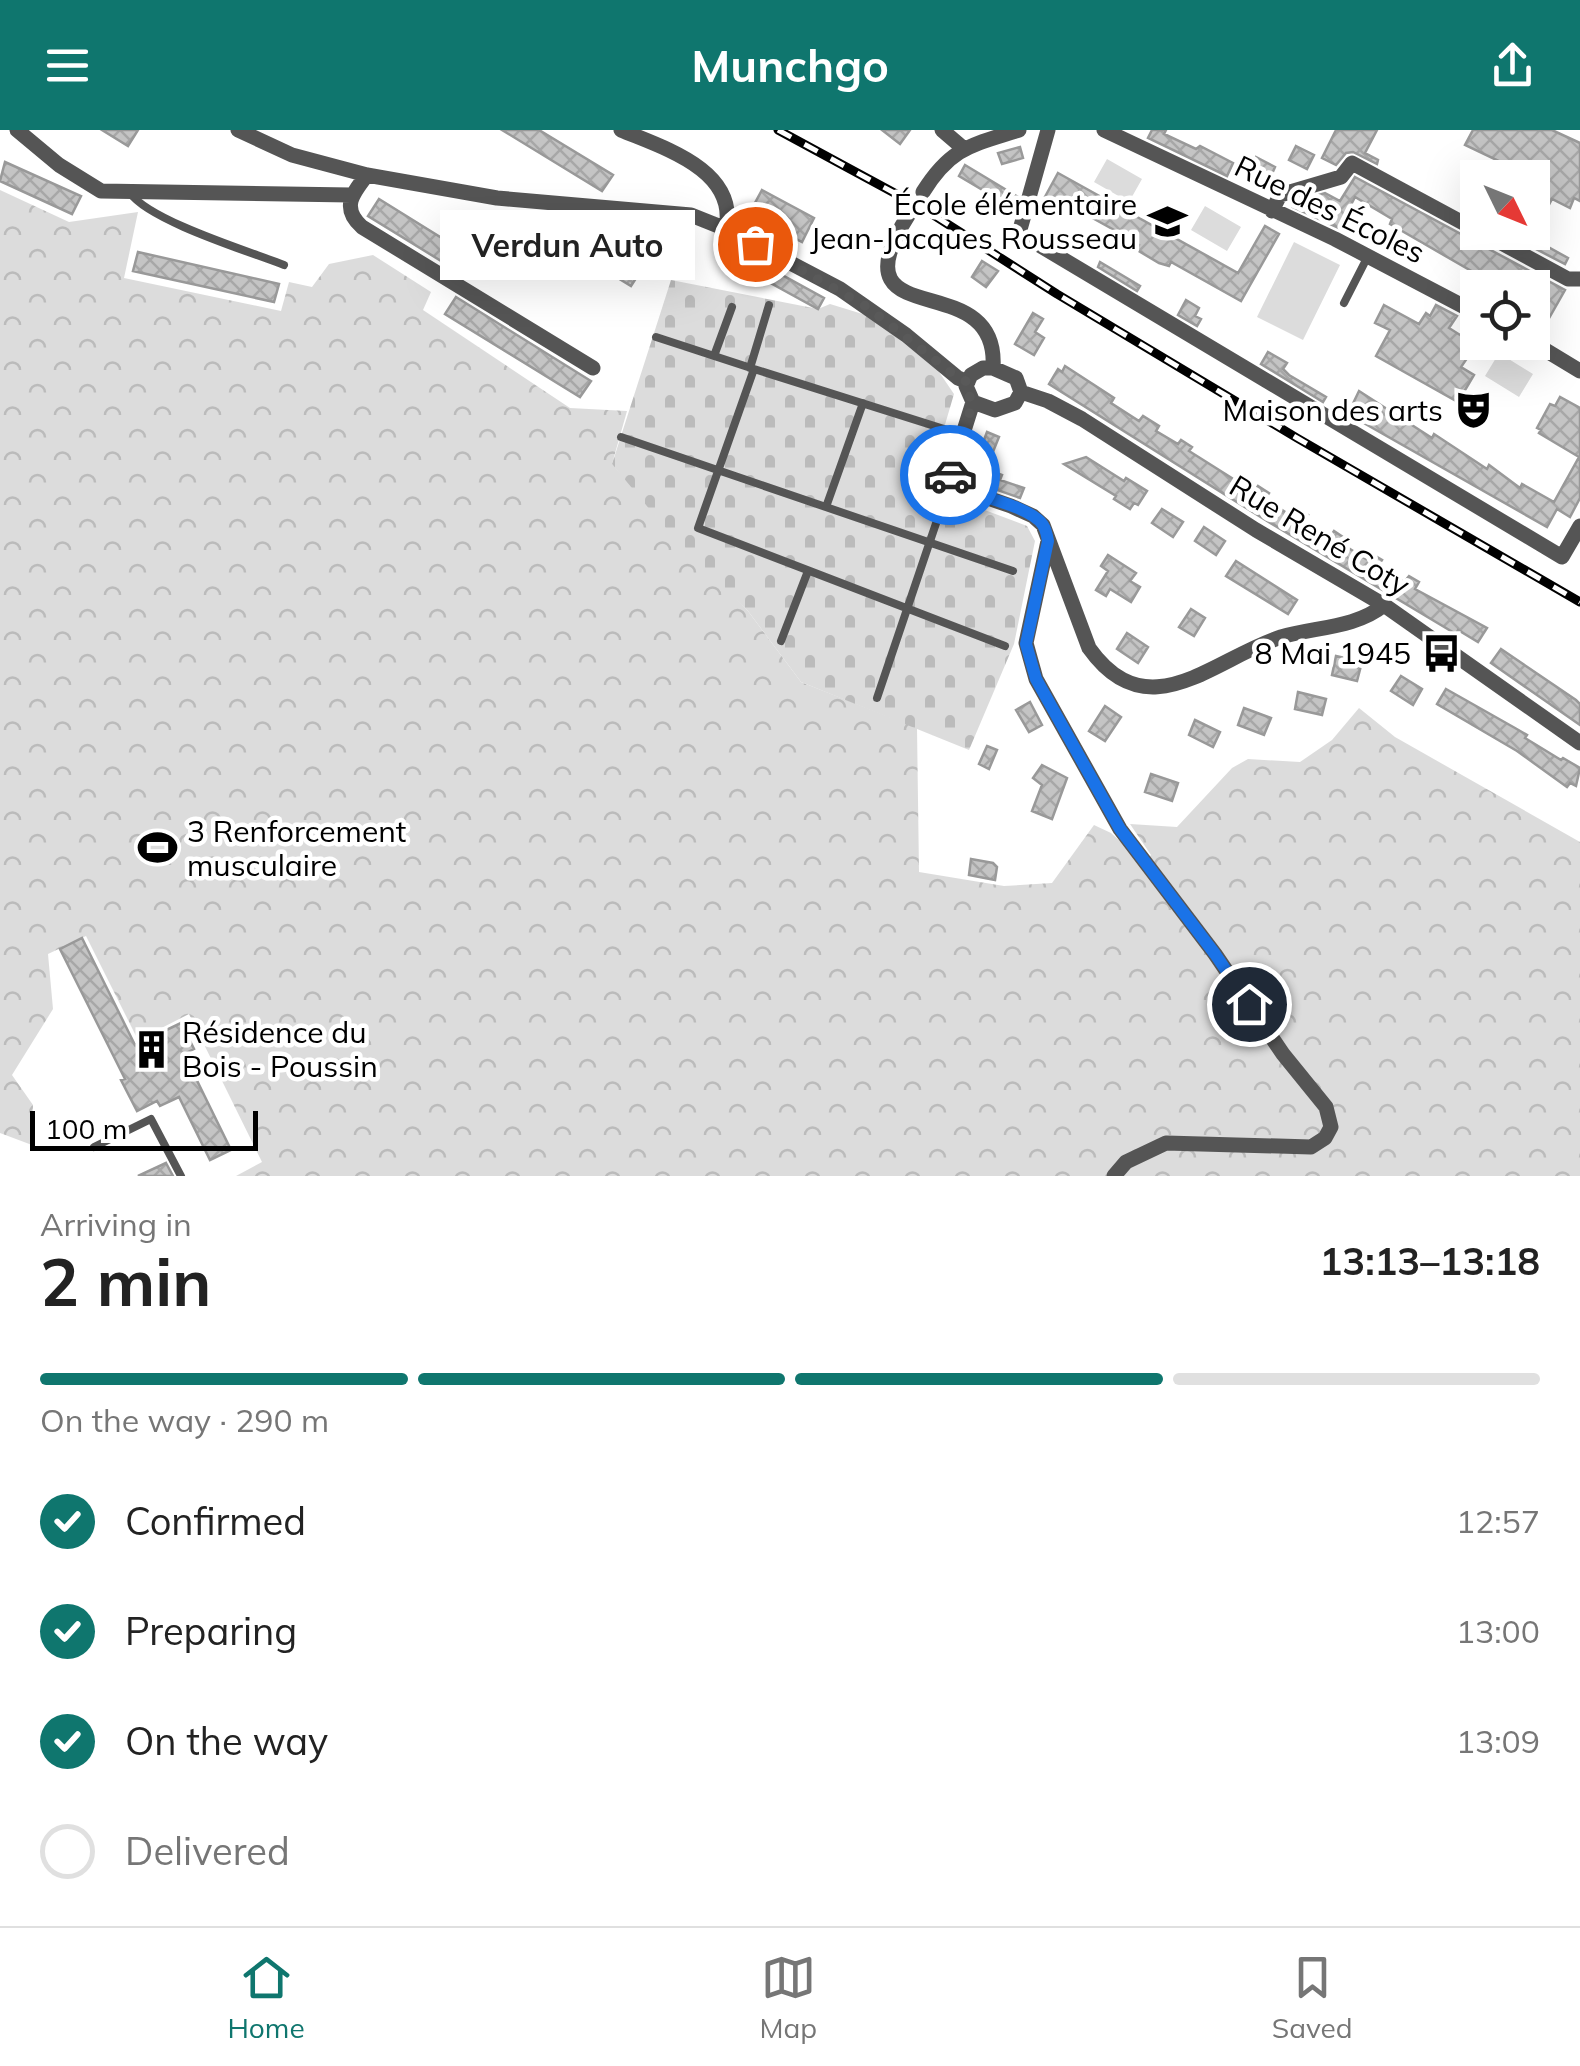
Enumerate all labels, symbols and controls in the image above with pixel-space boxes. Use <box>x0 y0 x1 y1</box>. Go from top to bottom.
text: Munchgo <box>691 37 889 93</box>
icon: menu <box>40 38 95 93</box>
icon: share <box>1485 38 1540 93</box>
street label: Rue des Écoles <box>1229 147 1431 271</box>
north arrow <box>1460 160 1550 250</box>
map controls <box>1460 160 1550 360</box>
place label: École élémentaire Jean-Jacques Rousseau <box>810 185 1137 257</box>
school or university icon: École élémentaire Jean-Jacques Rousseau <box>1146 200 1188 242</box>
pin <box>713 202 798 287</box>
callout: Verdun Auto <box>440 209 695 279</box>
icon: bag <box>728 217 783 272</box>
text: Verdun Auto <box>472 225 663 265</box>
button: locate <box>1460 270 1550 360</box>
theatre icon: Maison des arts <box>1452 389 1494 431</box>
place label: Maison des arts <box>1223 391 1443 429</box>
courier <box>900 425 1000 525</box>
icon: car <box>923 448 978 503</box>
street label: Rue René Coty <box>1223 466 1417 604</box>
bus stop icon: 8 Mai 1945 <box>1420 632 1462 674</box>
place label: 8 Mai 1945 <box>1254 634 1411 672</box>
place label: 3 Renforcement musculaire <box>187 812 406 884</box>
sports icon: 3 Renforcement musculaire <box>136 827 178 869</box>
pin <box>1207 962 1292 1047</box>
icon: home <box>1222 977 1277 1032</box>
place label: Résidence du Bois - Poussin <box>182 1013 378 1085</box>
building icon: Résidence du Bois - Poussin <box>131 1028 173 1070</box>
scale bar <box>30 1106 258 1150</box>
text: 100 m <box>45 1111 127 1146</box>
text: Arriving in <box>40 1204 192 1244</box>
text: 13:13–13:18 <box>1320 1237 1540 1285</box>
text: 2 min <box>40 1241 211 1322</box>
text: On the way · 290 m <box>40 1400 329 1440</box>
icon: check <box>40 1494 95 1549</box>
text: Confirmed <box>125 1497 306 1545</box>
text: 12:57 <box>1456 1501 1540 1541</box>
icon: check <box>40 1604 95 1659</box>
text: Preparing <box>125 1607 297 1655</box>
text: 13:00 <box>1456 1611 1540 1651</box>
icon: check <box>40 1714 95 1769</box>
text: On the way <box>125 1717 328 1765</box>
text: 13:09 <box>1456 1721 1540 1761</box>
text: Delivered <box>125 1827 290 1875</box>
tab: Home <box>227 1950 305 2045</box>
tab: Map <box>759 1950 817 2045</box>
tab: Saved <box>1272 1950 1353 2045</box>

